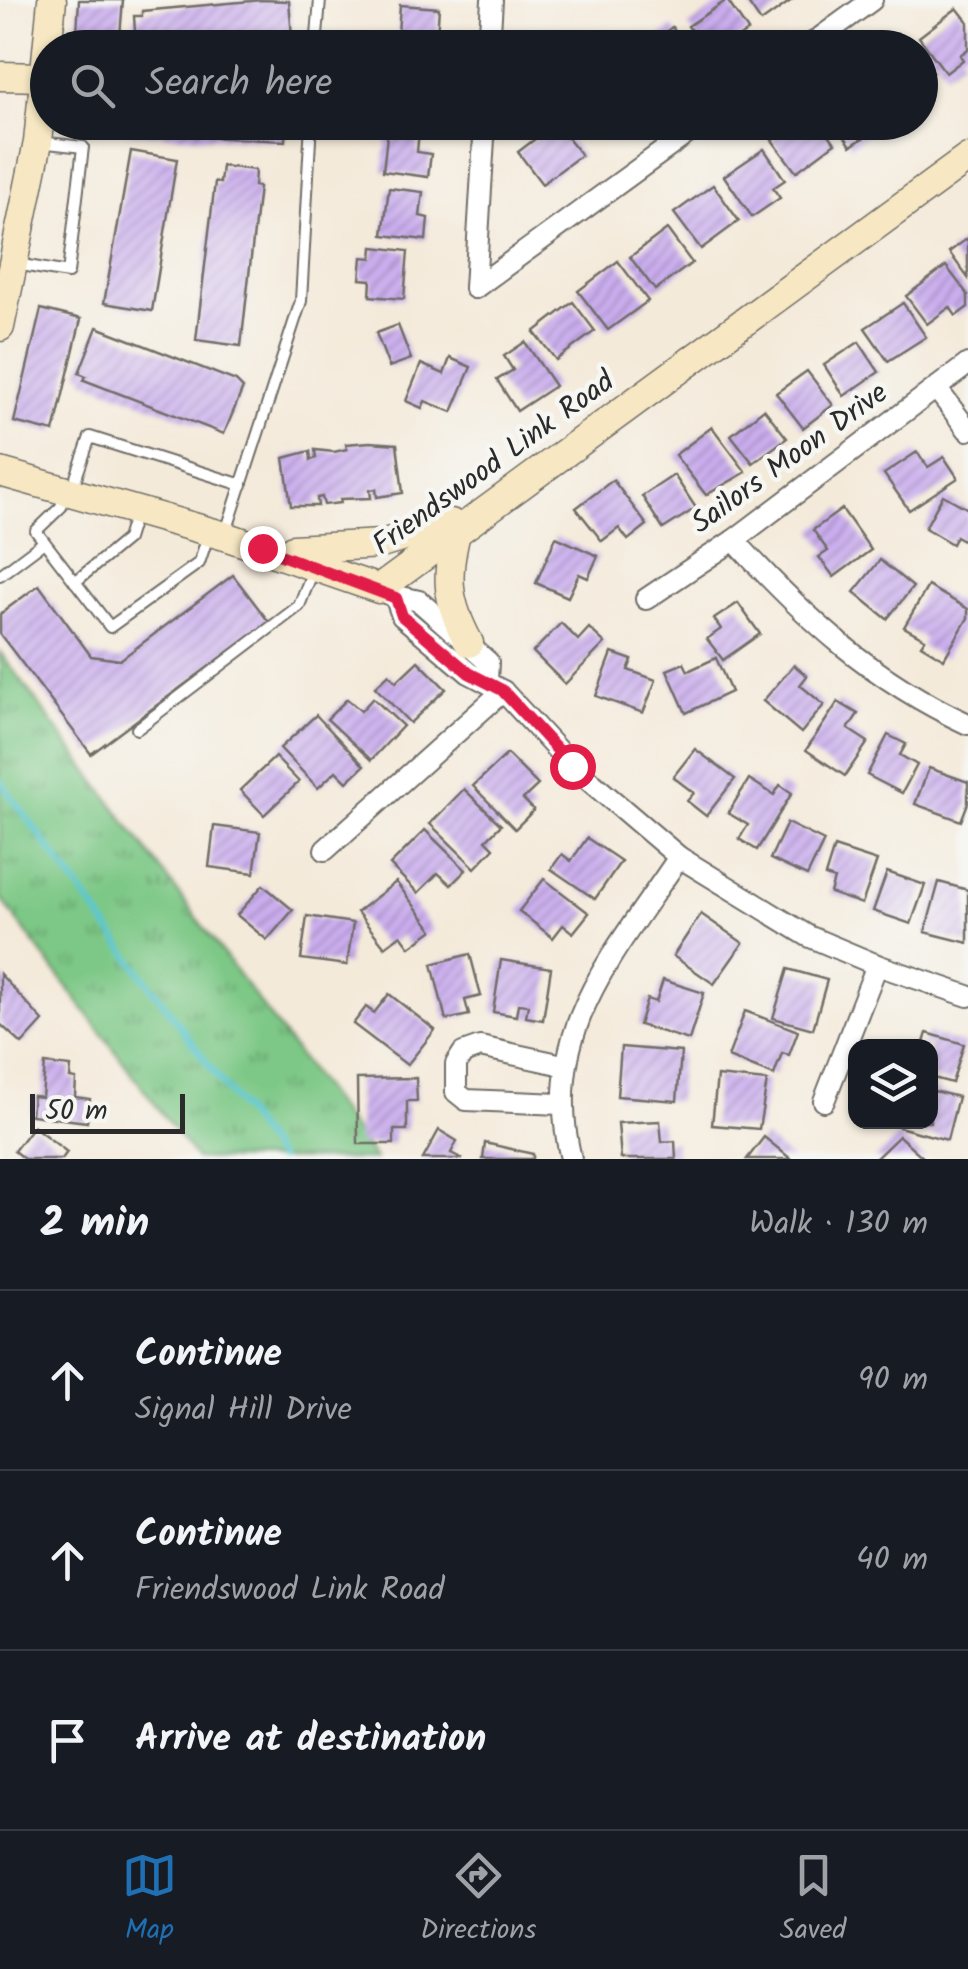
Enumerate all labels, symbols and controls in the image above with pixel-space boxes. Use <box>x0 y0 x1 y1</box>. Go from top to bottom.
search box <box>30 30 938 140</box>
text: Search here <box>145 55 332 115</box>
icon: search <box>65 58 120 113</box>
street label: Friendswood Link Road <box>363 359 626 569</box>
street label: Sailors Moon Drive <box>681 371 899 547</box>
route end <box>240 526 286 572</box>
route start <box>550 744 596 790</box>
map controls <box>848 1039 938 1129</box>
button: layers <box>848 1039 938 1129</box>
scale bar <box>30 1089 185 1134</box>
text: 50 m <box>45 1089 108 1134</box>
text: 2 min <box>40 1191 149 1258</box>
text: Walk · 130 m <box>749 1199 928 1250</box>
text: Continue <box>135 1325 282 1385</box>
icon: ahead <box>40 1353 95 1408</box>
text: 90 m <box>858 1355 928 1406</box>
text: Signal Hill Drive <box>135 1385 352 1436</box>
text: Continue <box>135 1505 282 1565</box>
icon: ahead <box>40 1533 95 1588</box>
text: 40 m <box>856 1535 928 1586</box>
text: Friendswood Link Road <box>135 1565 444 1616</box>
text: Arrive at destination <box>135 1710 486 1770</box>
icon: arrive <box>40 1713 95 1768</box>
tab: Map <box>122 1848 177 1953</box>
tab: Directions <box>420 1848 536 1953</box>
tab: Saved <box>780 1848 846 1953</box>

